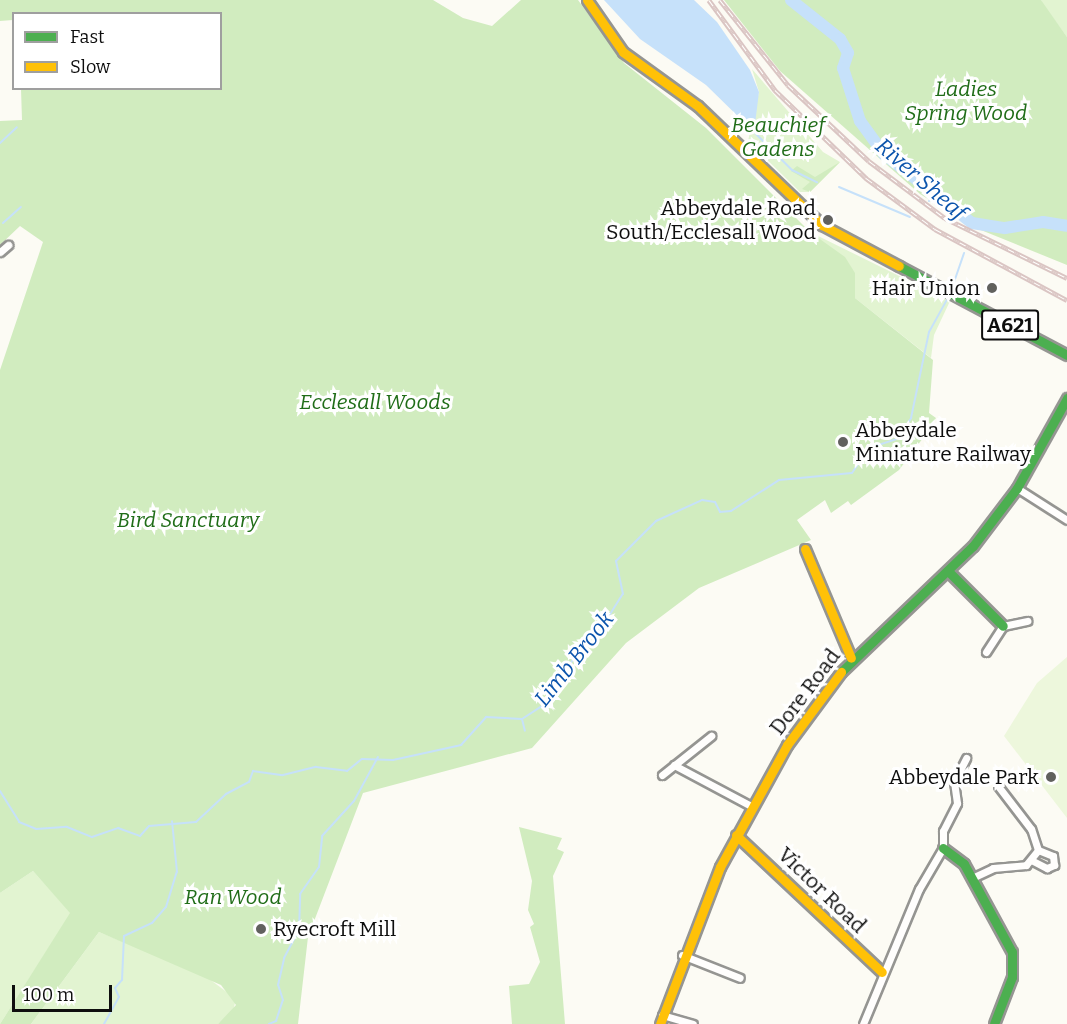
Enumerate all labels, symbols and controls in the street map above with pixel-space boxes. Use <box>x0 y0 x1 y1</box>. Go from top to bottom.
legend <box>12 12 222 90</box>
text: Fast <box>70 26 105 48</box>
text: Slow <box>70 56 110 78</box>
park label: Ladies Spring Wood <box>905 76 1027 126</box>
park label: Beauchief Gadens <box>731 112 825 162</box>
water label: River Sheaf <box>870 132 972 226</box>
place label: Abbeydale Road South/Ecclesall Wood <box>606 195 816 245</box>
marker: Abbeydale Road South/Ecclesall Wood <box>821 213 835 227</box>
place label: Hair Union <box>872 275 980 301</box>
marker: Hair Union <box>985 281 999 295</box>
road number: A621 <box>980 308 1040 342</box>
park label: Ecclesall Woods <box>299 389 451 415</box>
place label: Abbeydale Miniature Railway <box>855 417 1031 467</box>
marker: Abbeydale Miniature Railway <box>836 435 850 449</box>
park label: Bird Sanctuary <box>117 507 259 533</box>
water label: Limb Brook <box>529 606 619 712</box>
street label: Dore Road <box>765 644 845 740</box>
place label: Abbeydale Park <box>889 764 1039 790</box>
marker: Abbeydale Park <box>1044 770 1058 784</box>
street label: Victor Road <box>773 842 871 938</box>
park label: Ran Wood <box>184 884 282 910</box>
place label: Ryecroft Mill <box>273 916 396 942</box>
marker: Ryecroft Mill <box>254 922 268 936</box>
scale bar <box>15 973 116 1011</box>
text: 100 m <box>23 984 74 1006</box>

